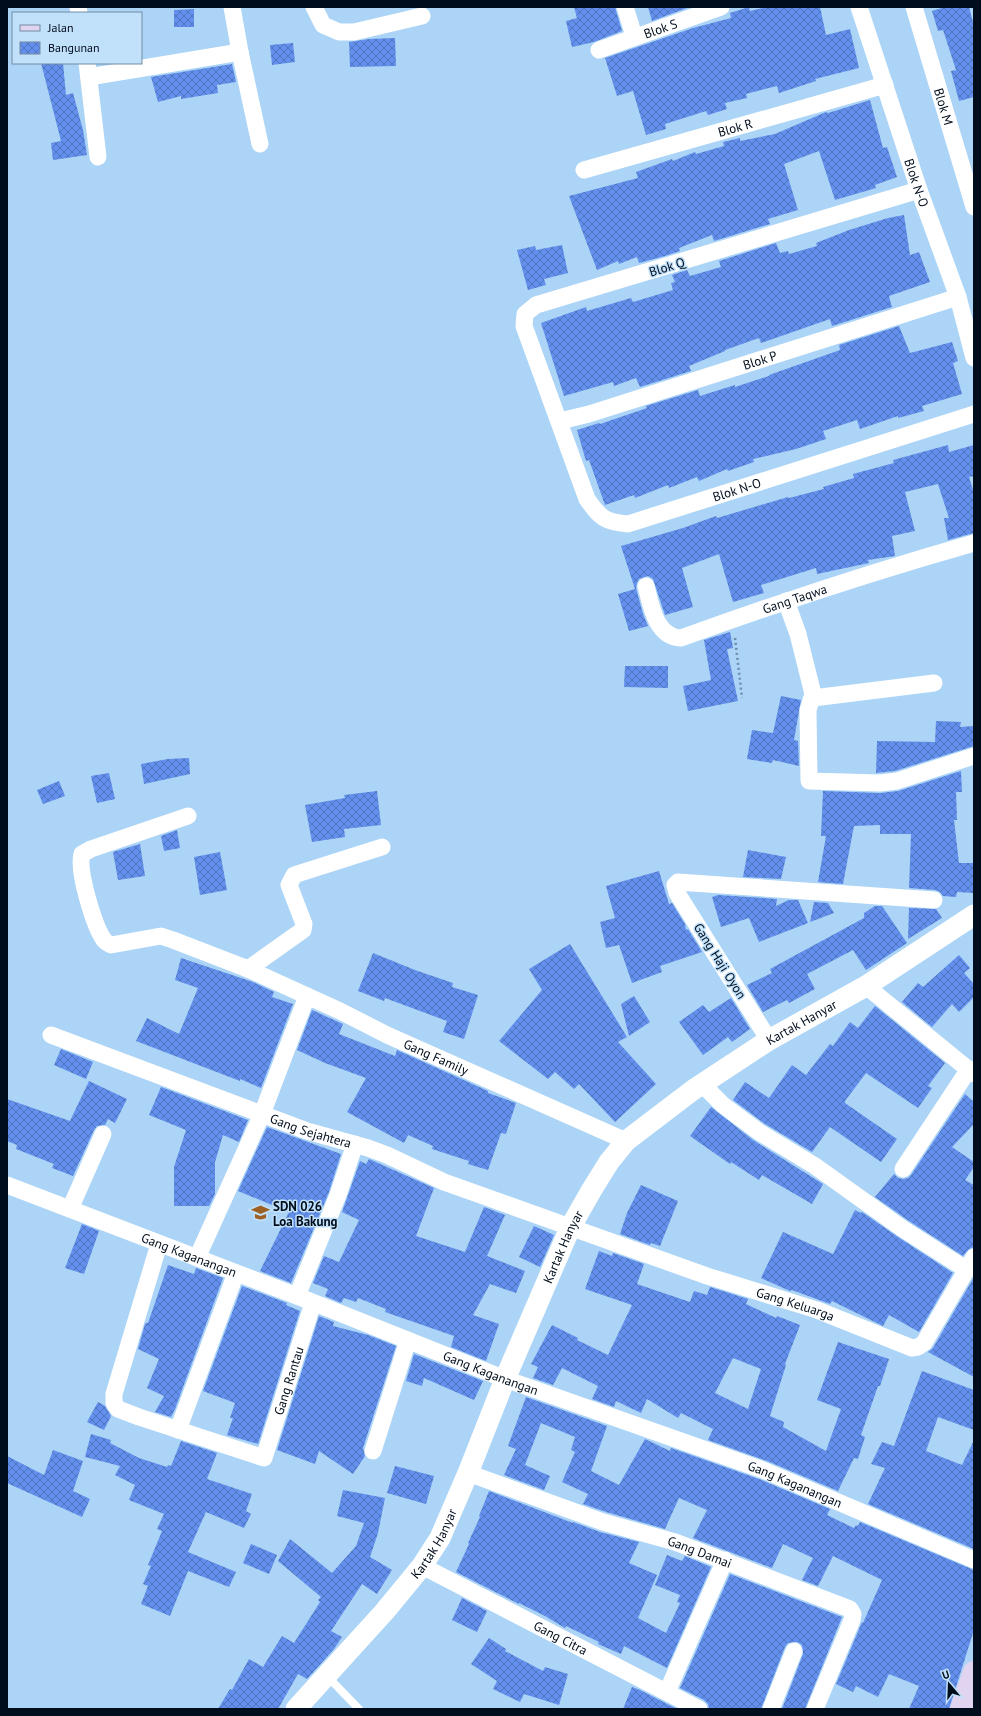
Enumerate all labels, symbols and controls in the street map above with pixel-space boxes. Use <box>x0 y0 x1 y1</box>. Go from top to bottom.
legend <box>12 12 142 64</box>
street label: Blok S <box>641 15 680 42</box>
text: Jalan <box>47 20 73 35</box>
text: Bangunan <box>48 40 100 55</box>
street label: Blok M <box>930 86 957 127</box>
street label: Blok R <box>716 114 755 140</box>
street label: Blok N-O <box>901 156 933 209</box>
street label: Blok Q <box>647 253 688 280</box>
street label: Blok P <box>741 346 779 373</box>
street label: Blok N-O <box>710 474 763 505</box>
street label: Gang Taqwa <box>760 580 829 617</box>
street label: Gang Haji Oyon <box>690 920 750 1002</box>
street label: Kartak Hanyar <box>763 995 840 1048</box>
street label: Gang Family <box>401 1035 471 1079</box>
street label: Gang Sejahtera <box>268 1109 353 1151</box>
place label: SDN 026 Loa Bakung <box>273 1198 338 1230</box>
school or university icon: SDN 026 Loa Bakung <box>250 1203 270 1223</box>
street label: Kartak Hanyar <box>539 1207 587 1286</box>
street label: Gang Kaganangan <box>139 1229 239 1281</box>
street label: Gang Keluarga <box>754 1283 837 1325</box>
street label: Gang Rantau <box>270 1344 307 1417</box>
street label: Gang Kaganangan <box>441 1347 541 1399</box>
street label: Gang Kaganangan <box>746 1457 845 1511</box>
street label: Kartak Hanyar <box>407 1505 460 1582</box>
street label: Gang Damai <box>666 1532 734 1572</box>
street label: Gang Citra <box>531 1617 590 1658</box>
north arrow <box>929 1664 969 1704</box>
text: U <box>940 1667 951 1682</box>

